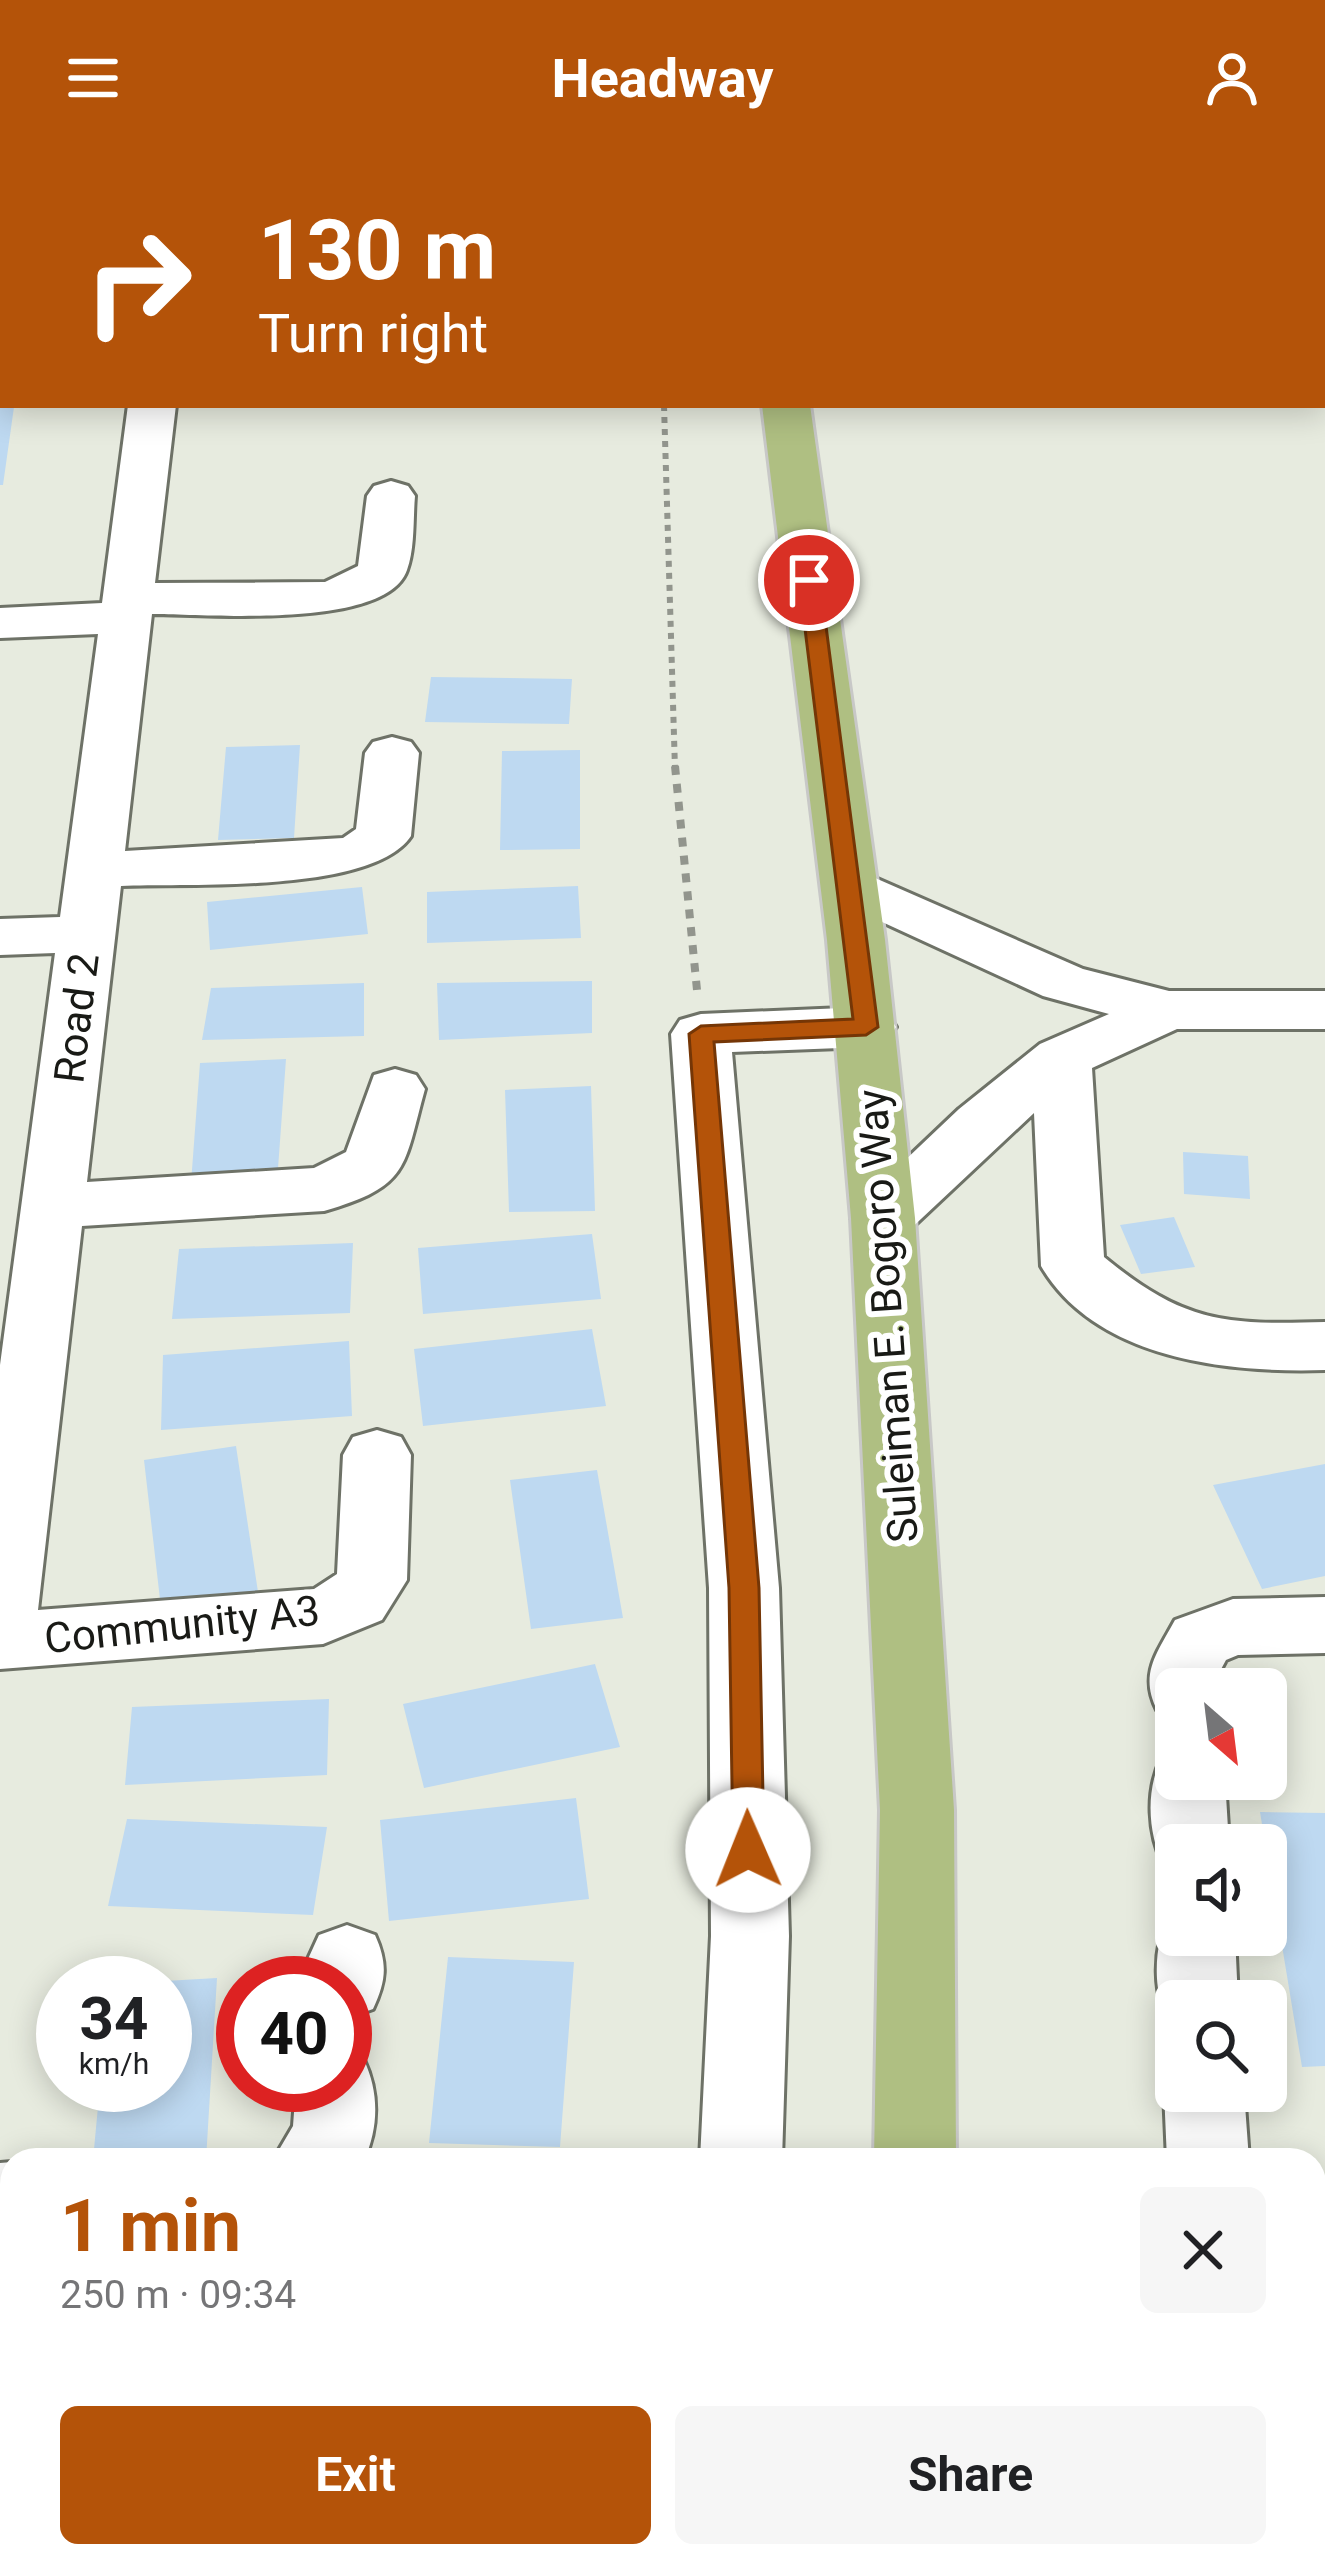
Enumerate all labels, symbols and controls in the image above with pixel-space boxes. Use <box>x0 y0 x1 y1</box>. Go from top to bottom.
icon: menu <box>60 45 126 111</box>
icon: person <box>1199 45 1265 111</box>
text: Headway <box>552 47 773 110</box>
text: 130 m <box>258 201 496 300</box>
icon: right <box>60 204 216 360</box>
text: Turn right <box>258 302 488 365</box>
pin <box>758 529 860 631</box>
icon: arrive <box>776 547 842 613</box>
street label: Road 2 <box>44 950 109 1086</box>
street label: Suleiman E. Bogoro Way <box>847 1088 928 1544</box>
street label: Community A3 <box>42 1586 322 1663</box>
north arrow <box>1155 1668 1287 1800</box>
map controls <box>1155 1668 1287 2112</box>
position arrow <box>685 1787 811 1913</box>
button: sound <box>1155 1824 1287 1956</box>
speed limit sign: 40 <box>216 1956 372 2112</box>
button: search <box>1155 1980 1287 2112</box>
text: 34 <box>80 1983 148 2054</box>
text: km/h <box>79 2046 149 2081</box>
text: 1 min <box>60 2184 241 2269</box>
button: close <box>1140 2187 1266 2313</box>
text: 250 m · 09:34 <box>60 2272 296 2318</box>
button: Exit <box>60 2406 651 2544</box>
button: Share <box>675 2406 1266 2544</box>

